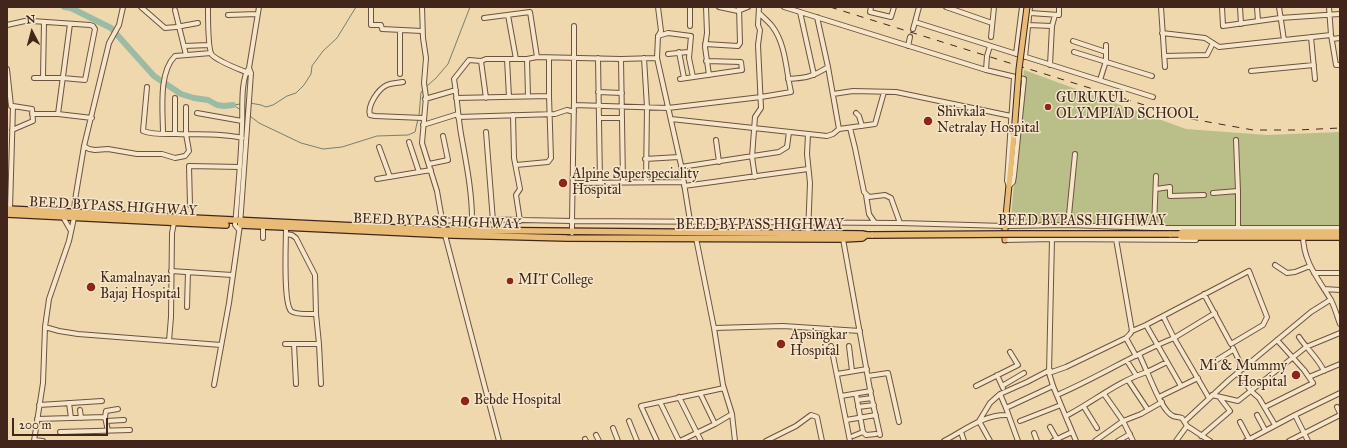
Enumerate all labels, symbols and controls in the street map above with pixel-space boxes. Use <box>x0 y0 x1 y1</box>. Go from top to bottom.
north arrow <box>12 12 52 52</box>
text: N <box>25 13 36 27</box>
place label: GURUKUL OLYMPIAD SCHOOL <box>1056 91 1198 124</box>
marker: GURUKUL OLYMPIAD SCHOOL <box>1043 102 1053 112</box>
place label: Shivkala Netralay Hospital <box>937 105 1039 138</box>
marker: Shivkala Netralay Hospital <box>922 115 934 127</box>
place label: Alpine Superspeciality Hospital <box>572 167 699 200</box>
marker: Alpine Superspeciality Hospital <box>557 177 569 189</box>
street label: BEED BYPASS HIGHWAY <box>28 194 198 220</box>
street label: BEED BYPASS HIGHWAY <box>352 211 522 233</box>
street label: BEED BYPASS HIGHWAY <box>998 214 1166 230</box>
street label: BEED BYPASS HIGHWAY <box>676 218 844 234</box>
place label: Kamalnayan Bajaj Hospital <box>100 271 181 304</box>
place label: MIT College <box>518 273 593 289</box>
marker: MIT College <box>505 276 515 286</box>
marker: Kamalnayan Bajaj Hospital <box>85 281 97 293</box>
place label: Apsingkar Hospital <box>790 328 847 360</box>
marker: Apsingkar Hospital <box>775 338 787 350</box>
place label: Mi & Mummy Hospital <box>1199 359 1287 392</box>
marker: Mi & Mummy Hospital <box>1290 369 1302 381</box>
place label: Bebde Hospital <box>474 393 561 409</box>
marker: Bebde Hospital <box>459 395 471 407</box>
scale bar <box>14 410 110 436</box>
text: 200 m <box>19 418 52 432</box>

